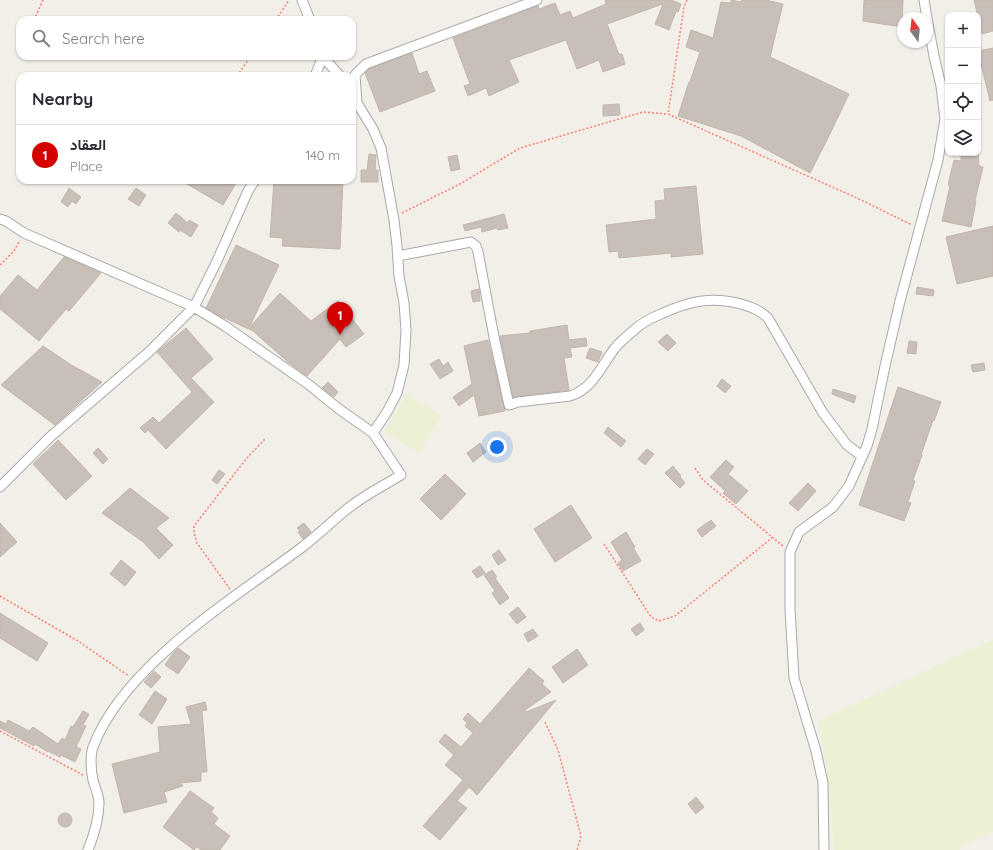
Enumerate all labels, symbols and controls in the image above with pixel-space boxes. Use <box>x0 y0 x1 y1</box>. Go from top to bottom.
north arrow <box>897 12 933 48</box>
map controls <box>945 12 981 156</box>
button: + <box>945 12 981 48</box>
search box <box>16 16 356 60</box>
icon: search <box>30 27 52 49</box>
text: Search here <box>62 29 145 48</box>
button: − <box>945 48 981 84</box>
button: locate <box>945 84 981 120</box>
text: Nearby <box>32 88 93 109</box>
button: layers <box>945 120 981 156</box>
text: العقاد <box>70 135 106 154</box>
text: 1 <box>42 147 48 163</box>
text: 140 m <box>305 147 340 163</box>
text: Place <box>70 158 103 174</box>
pin: 1 <box>327 302 353 335</box>
your location <box>487 437 507 457</box>

